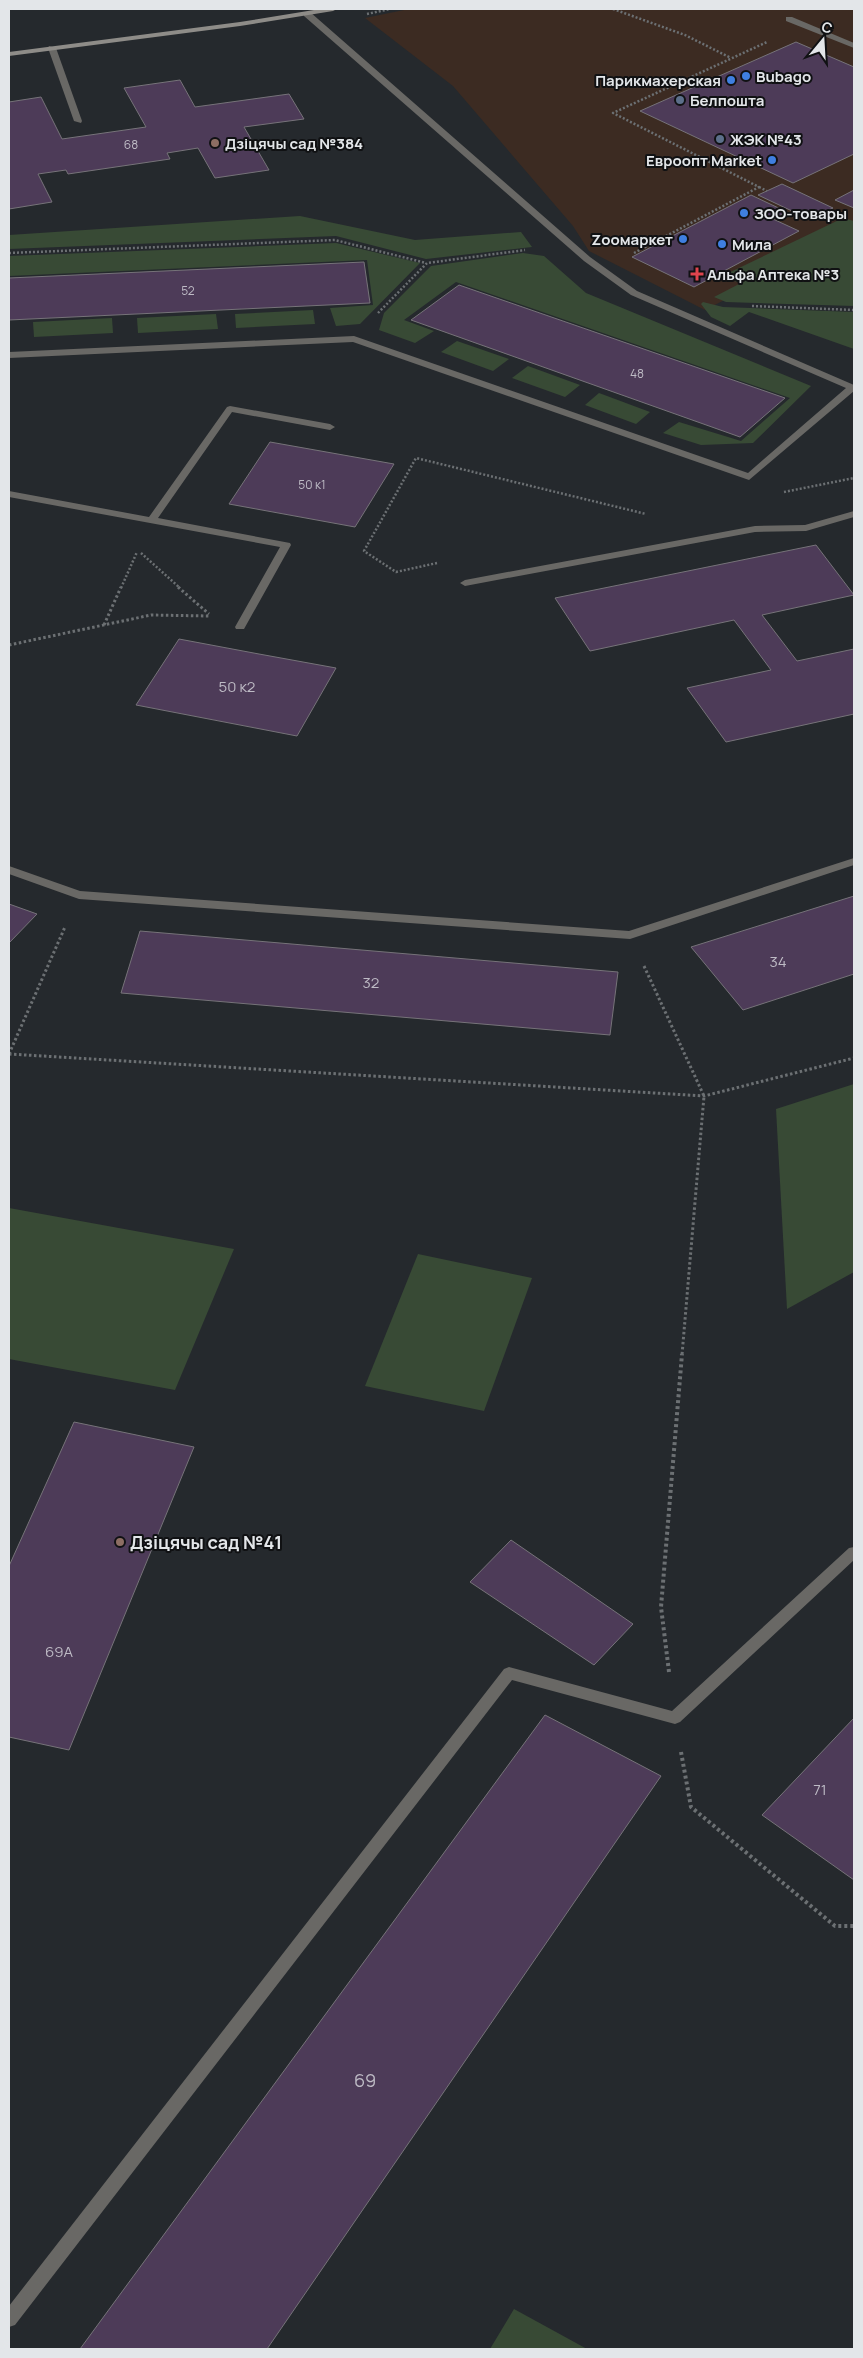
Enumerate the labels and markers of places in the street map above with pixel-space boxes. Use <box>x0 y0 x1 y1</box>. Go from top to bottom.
place label: Bubago <box>756 66 811 87</box>
place label: Парикмахерская <box>595 70 721 91</box>
marker: Bubago <box>740 70 752 82</box>
marker: Парикмахерская <box>725 74 737 86</box>
place label: Белпошта <box>690 90 764 111</box>
marker: Белпошта <box>674 94 686 106</box>
place label: ЖЭК №43 <box>730 129 802 150</box>
place label: Дзіцячы сад №384 <box>225 133 363 154</box>
marker: ЖЭК №43 <box>714 133 726 145</box>
marker: Дзіцячы сад №384 <box>209 137 221 149</box>
place label: Евроопт Market <box>646 150 762 171</box>
marker: Евроопт Market <box>766 154 778 166</box>
place label: ЗОО-товары <box>754 203 847 224</box>
marker: ЗОО-товары <box>738 207 750 219</box>
place label: Zooмаркет <box>591 229 673 250</box>
marker: Zooмаркет <box>677 233 689 245</box>
place label: Мила <box>732 234 772 255</box>
marker: Мила <box>716 238 728 250</box>
place label: Альфа Аптека №3 <box>707 264 839 285</box>
marker: Альфа Аптека №3 <box>691 268 703 280</box>
place label: Дзіцячы сад №41 <box>130 1530 282 1554</box>
marker: Дзіцячы сад №41 <box>114 1536 126 1548</box>

